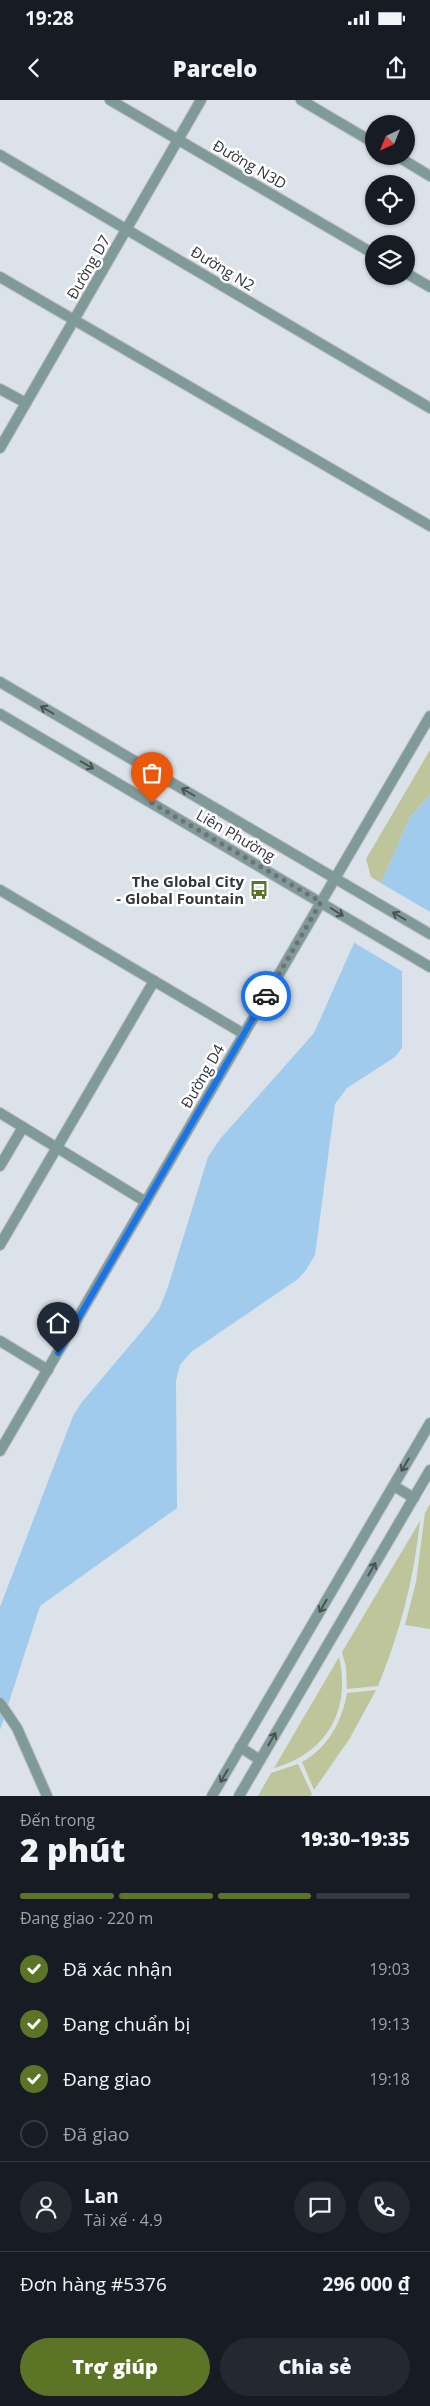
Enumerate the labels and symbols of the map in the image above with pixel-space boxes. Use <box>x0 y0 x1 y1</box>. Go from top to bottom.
north arrow <box>365 115 415 165</box>
street label: Đường N3D <box>209 135 291 193</box>
street label: Đường D7 <box>62 231 114 303</box>
street label: Đường N2 <box>187 241 259 295</box>
one-way arrow <box>40 705 55 715</box>
pin <box>131 752 173 803</box>
one-way arrow <box>80 760 94 770</box>
one-way arrow <box>181 786 195 796</box>
street label: Liên Phường <box>193 804 279 866</box>
place label: The Global City - Global Fountain <box>116 871 244 908</box>
bus stop icon: The Global City - Global Fountain <box>248 879 270 901</box>
one-way arrow <box>330 908 344 918</box>
one-way arrow <box>392 910 406 920</box>
courier <box>241 971 291 1021</box>
street label: Đường D4 <box>176 1040 229 1112</box>
pin <box>37 1302 79 1353</box>
one-way arrow <box>400 1458 410 1472</box>
one-way arrow <box>368 1562 378 1576</box>
one-way arrow <box>318 1598 328 1612</box>
one-way arrow <box>268 1732 278 1746</box>
one-way arrow <box>218 1769 228 1783</box>

